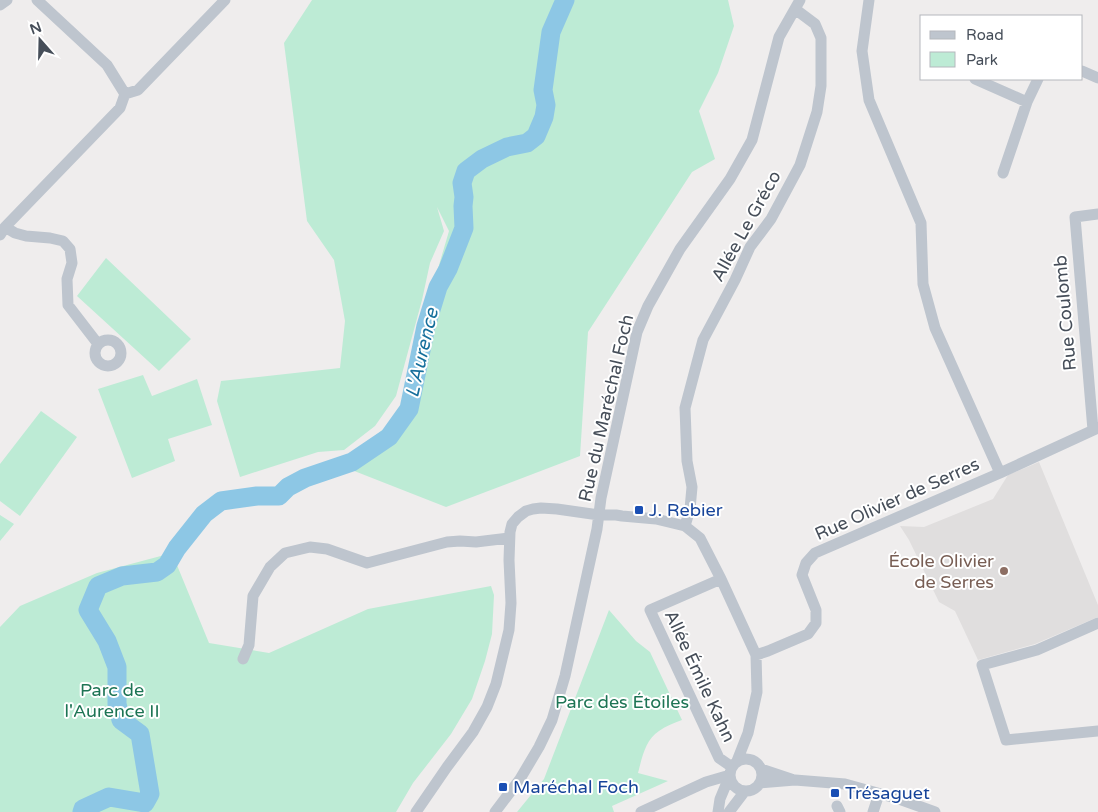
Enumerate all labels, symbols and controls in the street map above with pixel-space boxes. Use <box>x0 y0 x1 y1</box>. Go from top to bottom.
north arrow <box>15 15 65 65</box>
legend <box>920 15 1083 80</box>
text: N <box>28 18 44 38</box>
text: Road <box>966 26 1004 44</box>
text: Park <box>966 51 998 69</box>
street label: Allée Le Gréco <box>706 167 786 285</box>
street label: Rue Coulomb <box>1049 254 1081 372</box>
water label: L'Aurence <box>401 305 443 400</box>
street label: Rue du Maréchal Foch <box>574 312 638 504</box>
street label: Rue Olivier de Serres <box>811 453 983 545</box>
place label: J. Rebier <box>649 499 723 521</box>
marker: J. Rebier <box>633 504 645 516</box>
place label: École Olivier de Serres <box>888 550 994 593</box>
marker: École Olivier de Serres <box>998 565 1010 577</box>
street label: Allée Émile Kahn <box>660 606 740 746</box>
park label: Parc de l'Aurence II <box>64 679 160 722</box>
park label: Parc des Étoiles <box>555 691 689 713</box>
place label: Maréchal Foch <box>513 776 639 798</box>
marker: Maréchal Foch <box>497 781 509 793</box>
place label: Trésaguet <box>845 782 930 804</box>
marker: Trésaguet <box>829 787 841 799</box>

